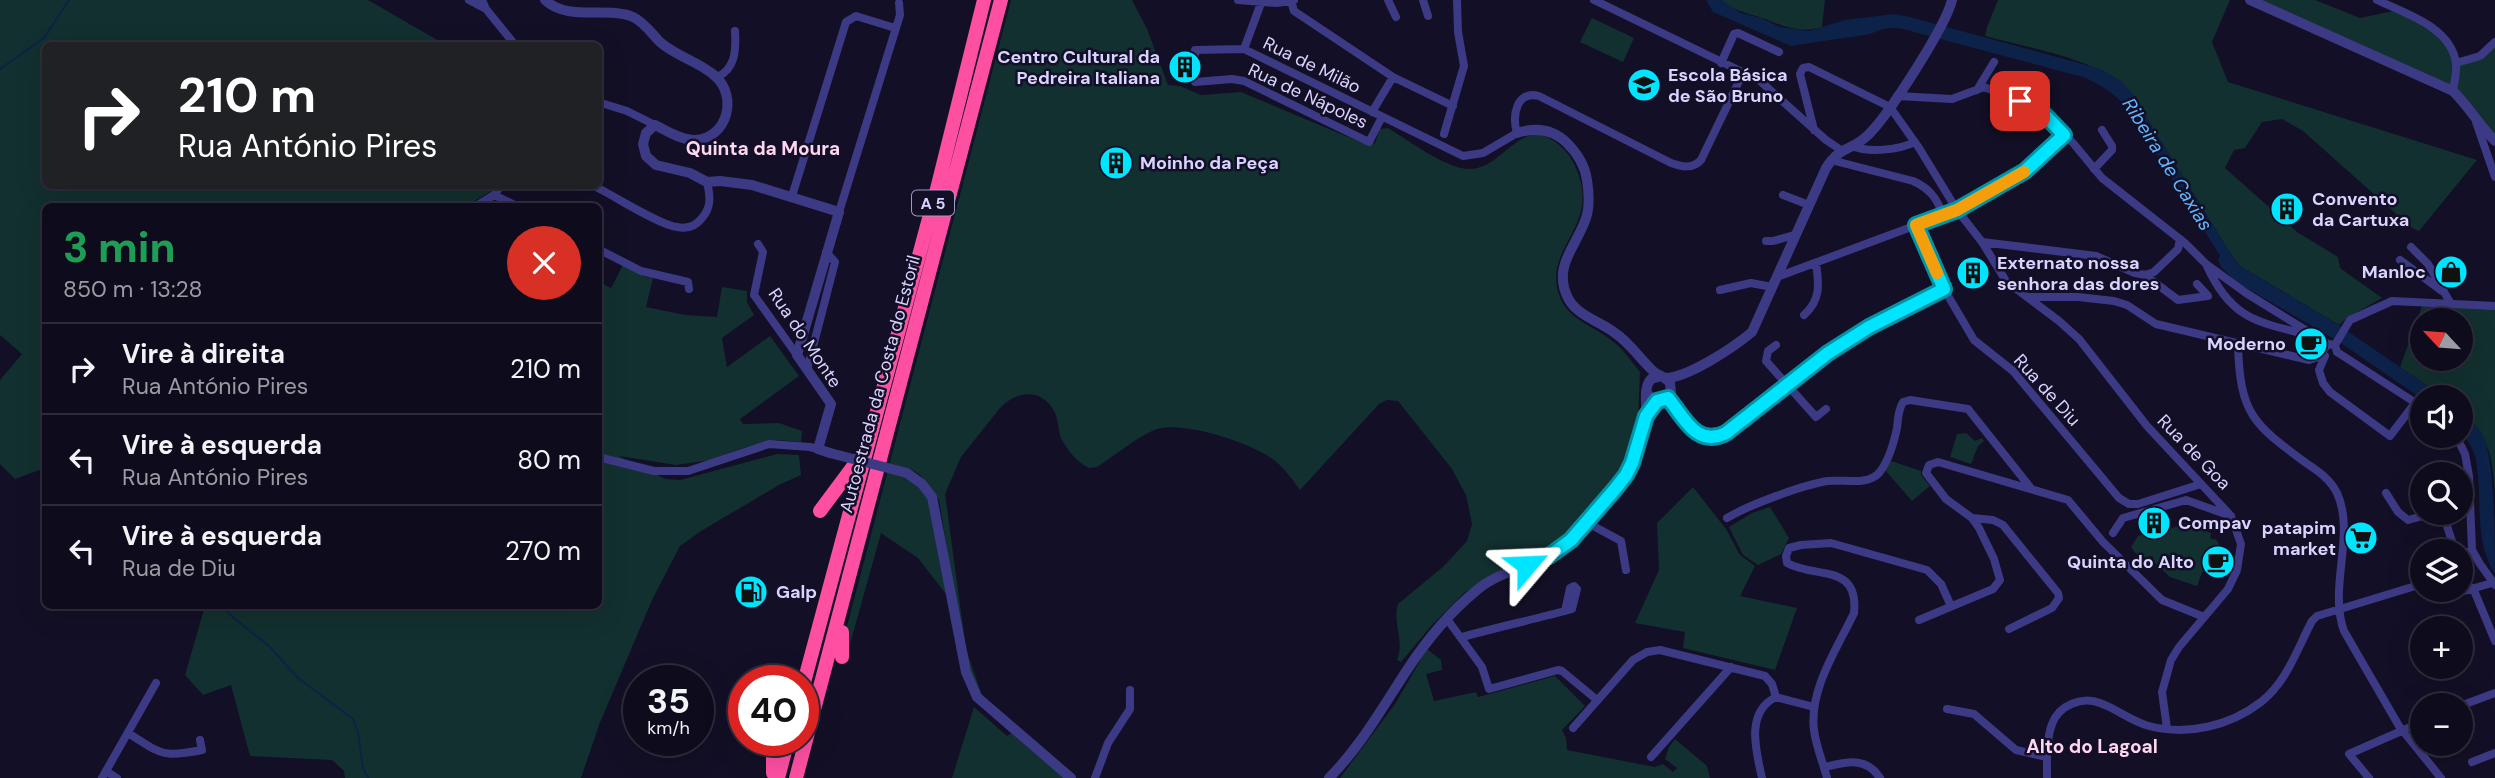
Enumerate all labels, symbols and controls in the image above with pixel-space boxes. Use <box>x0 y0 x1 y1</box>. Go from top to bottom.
street label: Rua de Milão <box>1259 31 1365 99</box>
place label: Centro Cultural da Pedreira Italiana <box>997 45 1160 90</box>
building icon: Centro Cultural da Pedreira Italiana <box>1166 48 1204 86</box>
street label: Rua de Nápoles <box>1244 58 1372 134</box>
text: 210 m <box>178 63 316 127</box>
place label: Escola Básica de São Bruno <box>1668 63 1788 108</box>
school or university icon: Escola Básica de São Bruno <box>1625 66 1663 104</box>
icon: right <box>63 70 154 161</box>
pin <box>1990 71 2050 131</box>
icon: arrive <box>2001 82 2039 120</box>
water label: Ribeira de Caxias <box>2117 93 2219 235</box>
text: Rua António Pires <box>178 125 437 167</box>
district label: Quinta da Moura <box>686 136 840 161</box>
building icon: Moinho da Peça <box>1097 144 1135 182</box>
place label: Moinho da Peça <box>1140 151 1279 175</box>
place label: Convento da Cartuxa <box>2312 187 2409 232</box>
road number: A 5 <box>912 190 954 216</box>
building icon: Convento da Cartuxa <box>2268 190 2306 228</box>
text: 3 min <box>63 220 176 275</box>
button: close <box>507 226 581 300</box>
place label: Externato nossa senhora das dores <box>1997 251 2159 296</box>
street label: Autoestrada da Costa do Estoril <box>834 253 926 515</box>
shop icon: Manloc <box>2432 253 2470 291</box>
building icon: Externato nossa senhora das dores <box>1954 254 1992 292</box>
place label: Manloc <box>2362 260 2426 284</box>
text: 850 m · 13:28 <box>63 274 202 304</box>
street label: Rua do Monte <box>763 283 847 393</box>
north arrow <box>2410 308 2473 371</box>
map controls <box>2410 308 2473 756</box>
cafe icon: Moderno <box>2292 325 2330 363</box>
place label: Moderno <box>2207 332 2286 356</box>
text: Vire à direita <box>122 337 285 371</box>
street label: Rua de Diu <box>2008 349 2086 431</box>
icon: right <box>63 350 101 388</box>
text: 210 m <box>510 352 581 386</box>
text: Rua António Pires <box>122 371 308 401</box>
button: sound <box>2410 385 2473 448</box>
street label: Rua de Goa <box>2152 409 2236 495</box>
text: Vire à esquerda <box>122 428 322 462</box>
icon: left <box>63 441 101 479</box>
text: 80 m <box>517 443 581 477</box>
text: Rua António Pires <box>122 462 308 492</box>
button: search <box>2410 462 2473 525</box>
building icon: Compav <box>2135 504 2173 542</box>
place label: Compav <box>2178 511 2251 535</box>
place label: patapim market <box>2262 516 2336 561</box>
text: Vire à esquerda <box>122 519 322 553</box>
supermarket icon: patapim market <box>2342 519 2380 557</box>
position arrow <box>1490 528 1564 602</box>
icon: left <box>63 532 101 570</box>
text: 270 m <box>505 534 581 568</box>
button: layers <box>2410 539 2473 602</box>
cafe icon: Quinta do Alto <box>2199 543 2237 581</box>
place label: Quinta do Alto <box>2067 550 2194 574</box>
text: Rua de Diu <box>122 553 236 583</box>
fuel station icon: Galp <box>732 573 770 611</box>
place label: Galp <box>776 580 817 604</box>
button: + <box>2410 616 2473 679</box>
speed limit sign: 40 <box>728 665 819 756</box>
text: 35 <box>647 678 690 724</box>
button: − <box>2410 693 2473 756</box>
text: km/h <box>647 716 690 740</box>
district label: Alto do Lagoal <box>2026 734 2158 759</box>

